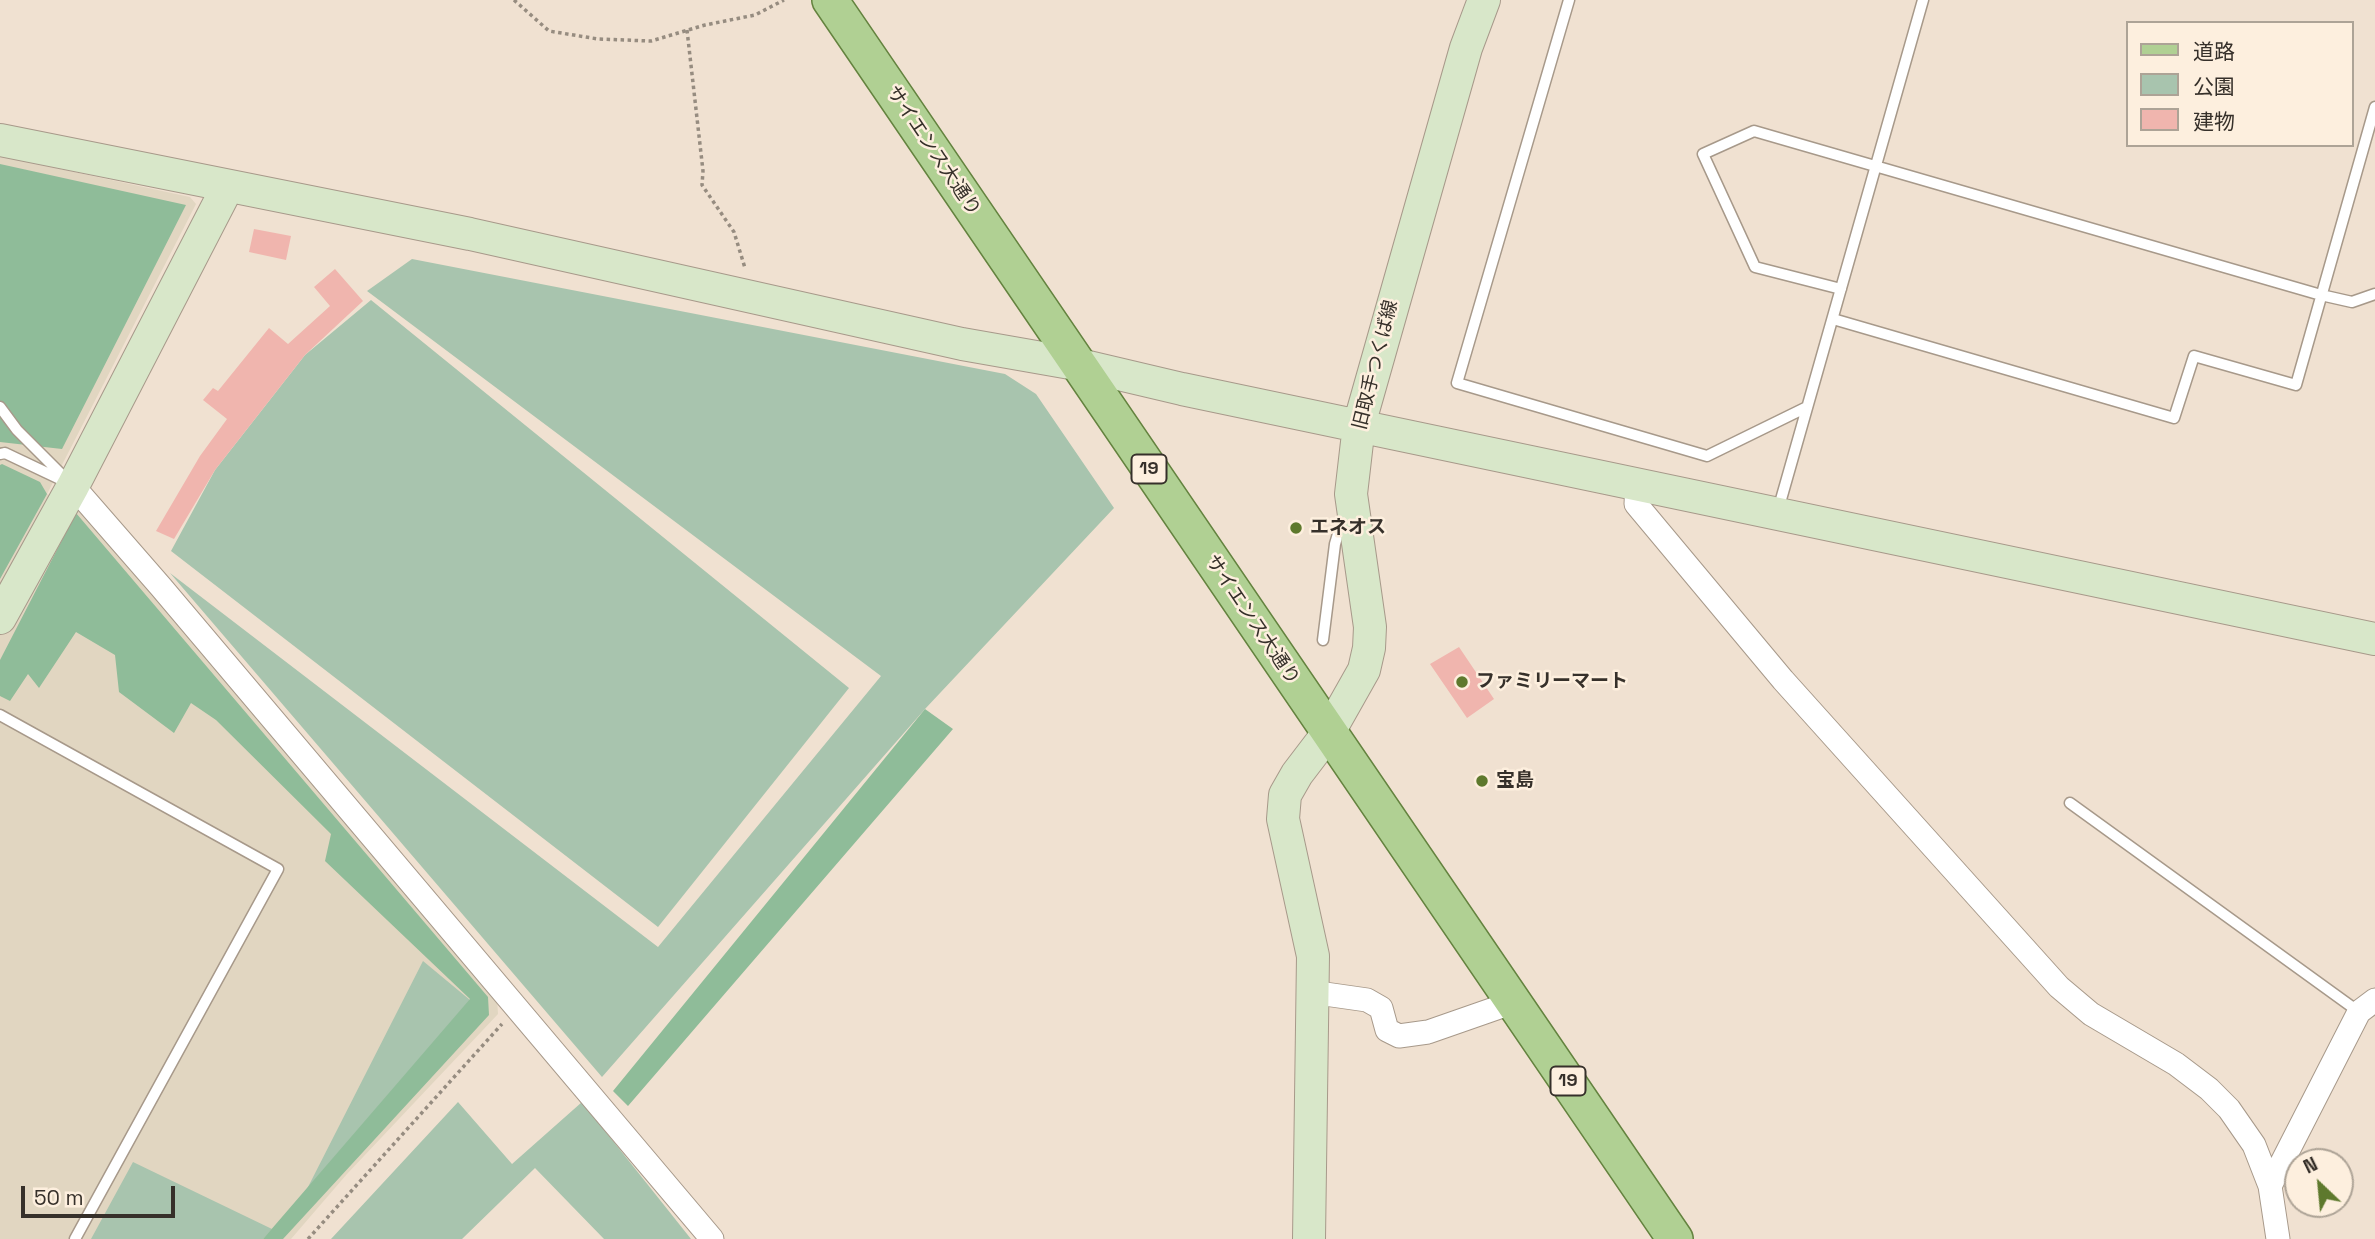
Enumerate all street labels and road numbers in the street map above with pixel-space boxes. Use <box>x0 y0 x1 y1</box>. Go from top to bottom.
street label: サイエンス大通り <box>881 82 985 220</box>
street label: 旧取手つくば線 <box>1349 298 1403 432</box>
road number: 19 <box>1132 454 1166 484</box>
street label: サイエンス大通り <box>1200 551 1304 689</box>
road number: 19 <box>1550 1066 1586 1096</box>

